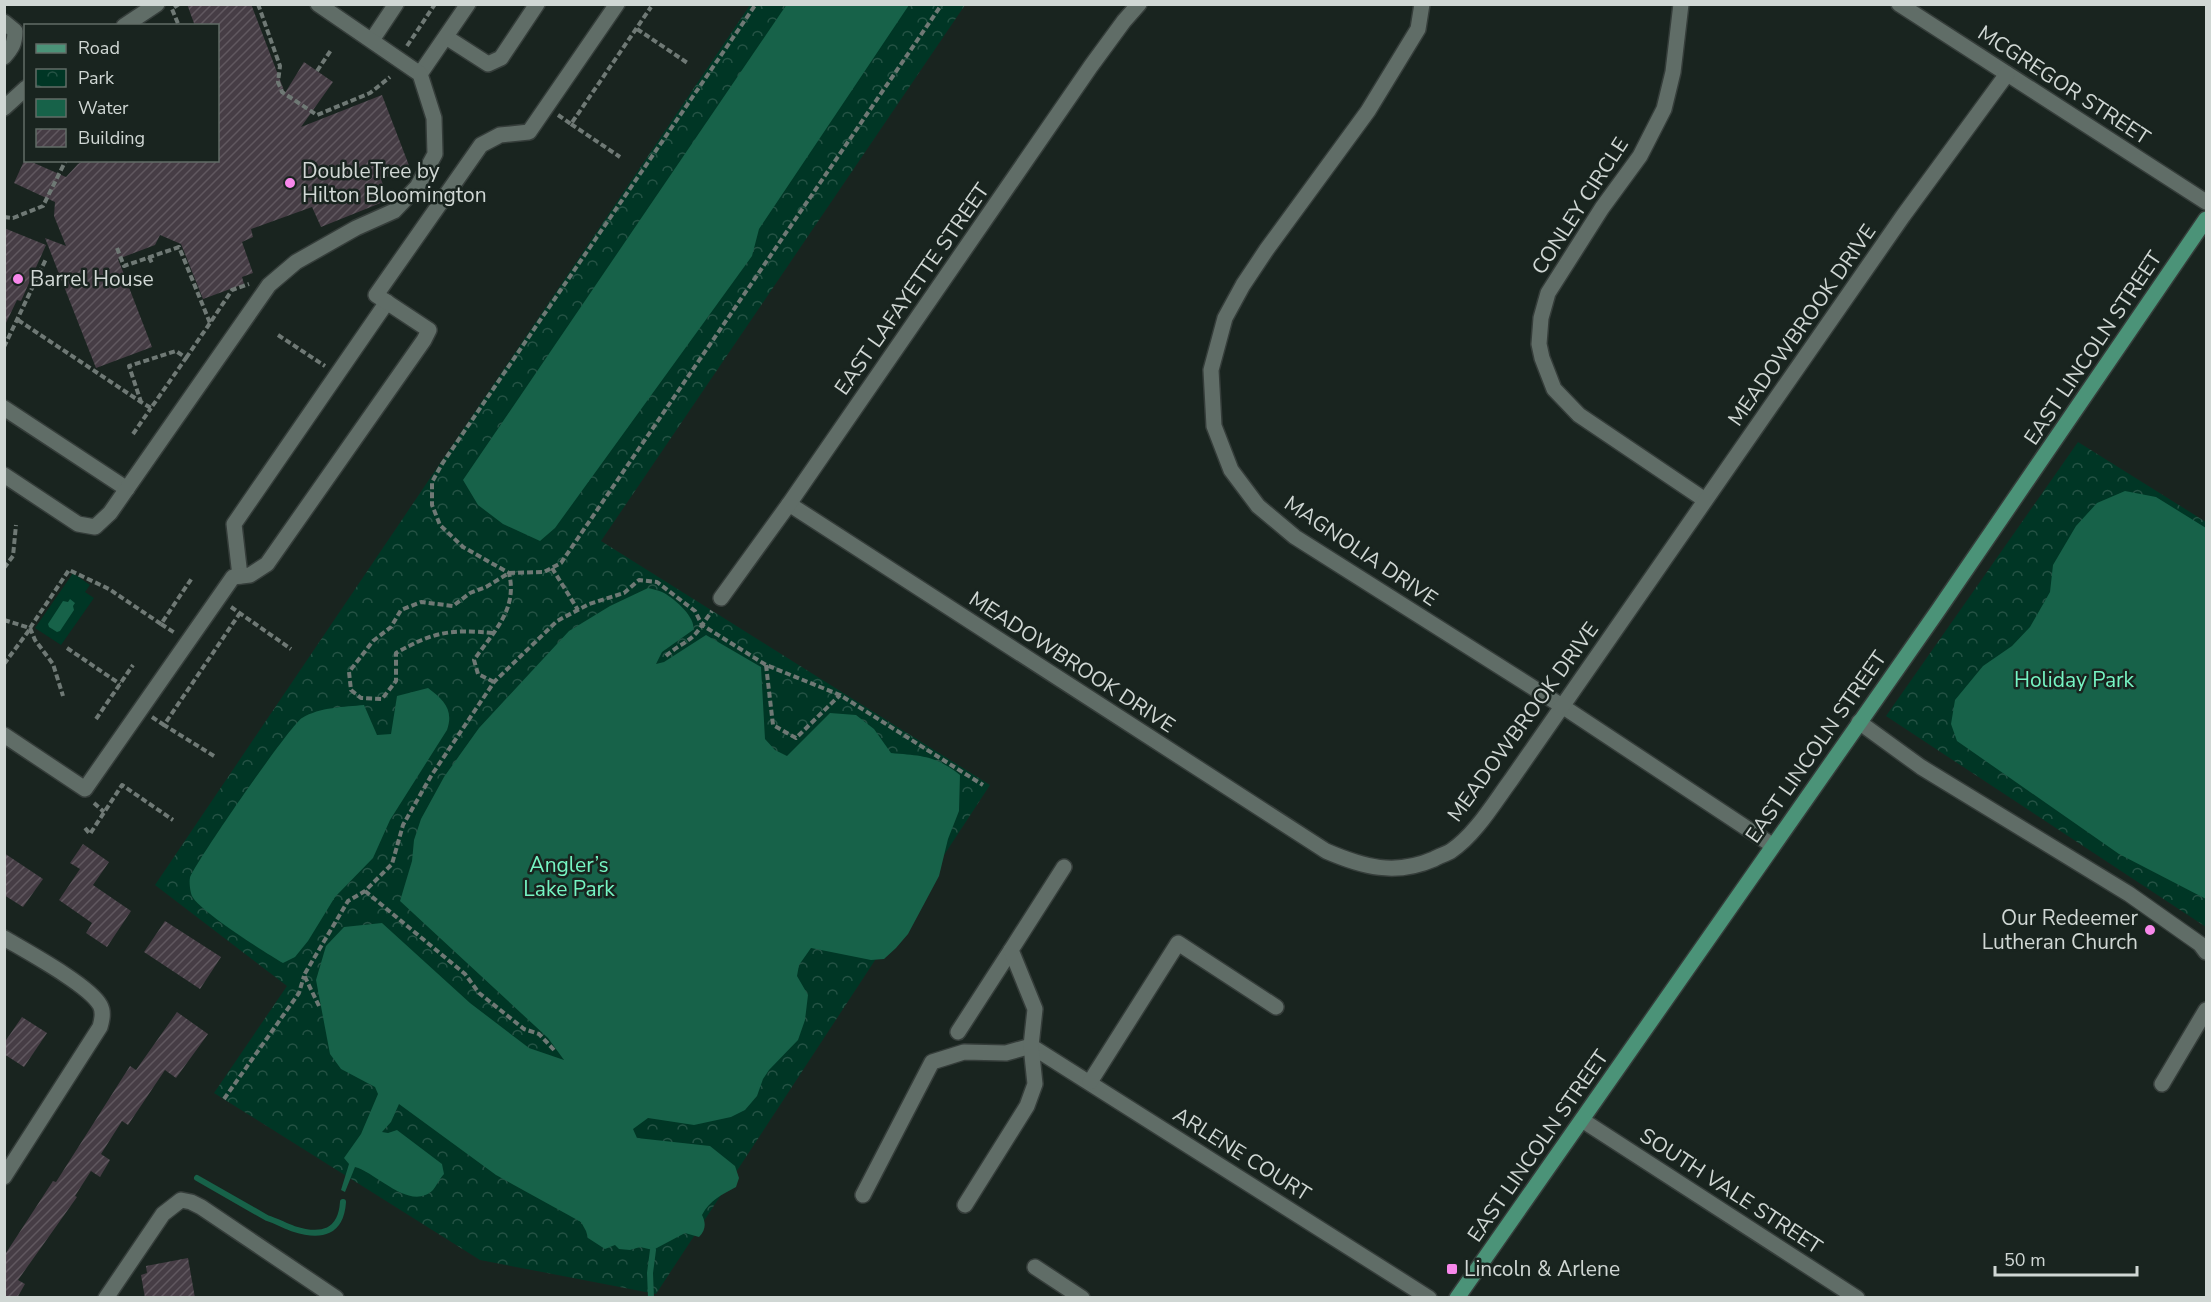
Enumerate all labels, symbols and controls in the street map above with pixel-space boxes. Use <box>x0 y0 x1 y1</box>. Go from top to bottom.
street label: MCGREGOR STREET <box>1972 19 2156 151</box>
legend <box>24 24 219 162</box>
text: Road <box>78 36 120 60</box>
text: Park <box>78 66 115 90</box>
text: Water <box>78 96 129 120</box>
text: Building <box>78 126 145 150</box>
street label: CONLEY CIRCLE <box>1525 132 1635 280</box>
place label: DoubleTree by Hilton Bloomington <box>302 157 487 209</box>
marker: DoubleTree by Hilton Bloomington <box>283 176 297 190</box>
street label: EAST LAFAYETTE STREET <box>828 177 996 400</box>
street label: MEADOWBROOK DRIVE <box>1722 219 1882 431</box>
street label: EAST LINCOLN STREET <box>2018 245 2169 450</box>
place label: Barrel House <box>30 265 154 293</box>
marker: Barrel House <box>11 272 25 286</box>
street label: MAGNOLIA DRIVE <box>1279 489 1443 613</box>
street label: MEADOWBROOK DRIVE <box>964 585 1180 739</box>
street label: MEADOWBROOK DRIVE <box>1441 617 1605 827</box>
street label: EAST LINCOLN STREET <box>1739 645 1893 849</box>
park label: Holiday Park <box>2014 666 2135 694</box>
park label: Angler’s Lake Park <box>523 851 615 903</box>
place label: Our Redeemer Lutheran Church <box>1982 904 2138 956</box>
marker: Our Redeemer Lutheran Church <box>2143 923 2157 937</box>
street label: EAST LINCOLN STREET <box>1461 1044 1615 1248</box>
street label: ARLENE COURT <box>1168 1100 1317 1208</box>
street label: SOUTH VALE STREET <box>1634 1121 1828 1261</box>
scale bar <box>1995 1239 2138 1277</box>
text: 50 m <box>2004 1248 2046 1272</box>
place label: Lincoln & Arlene <box>1464 1255 1620 1283</box>
marker: Lincoln & Arlene <box>1445 1262 1459 1276</box>

